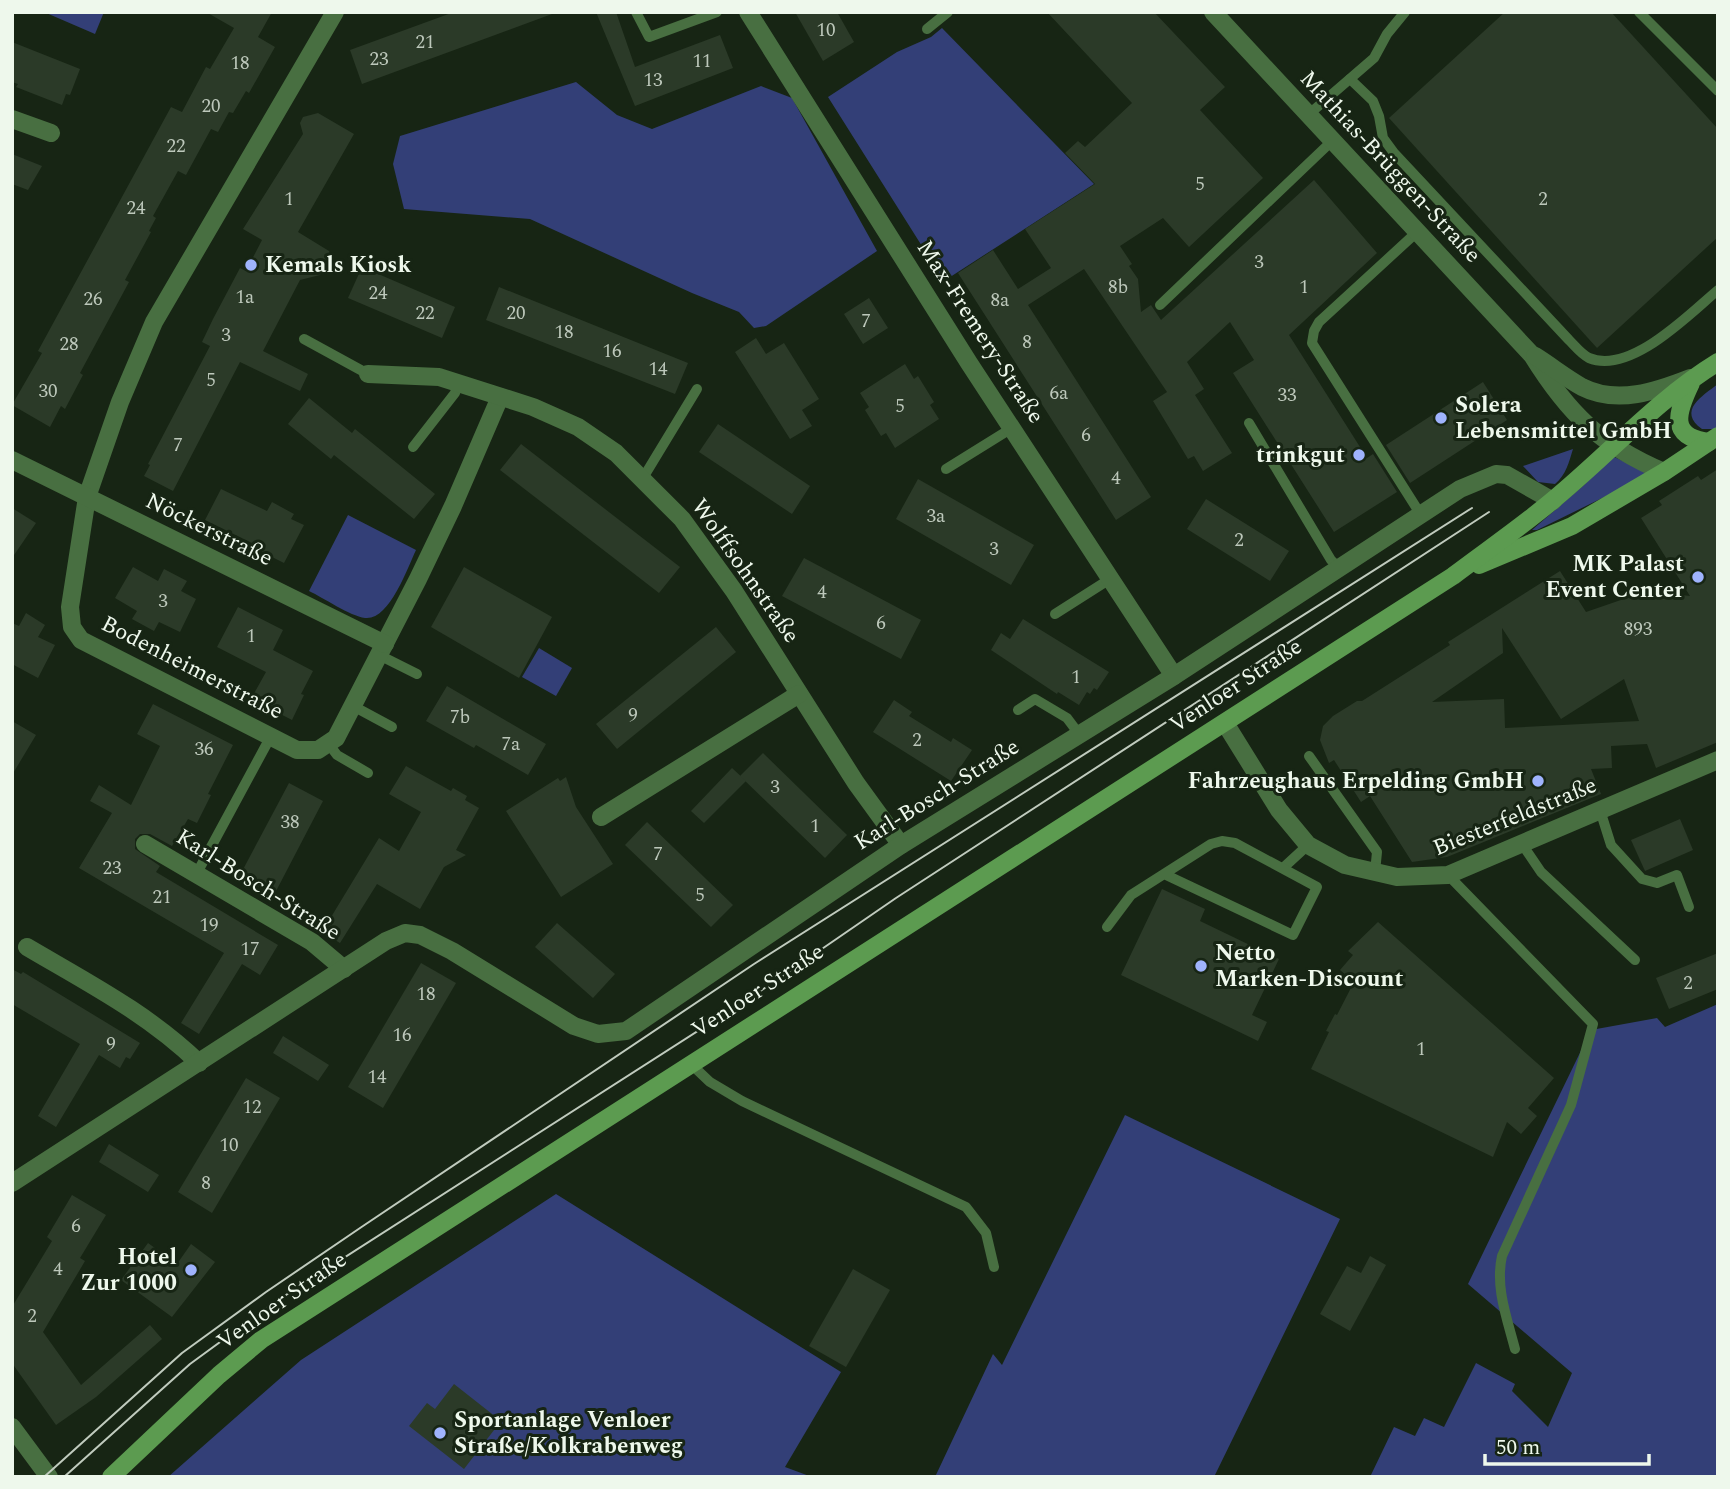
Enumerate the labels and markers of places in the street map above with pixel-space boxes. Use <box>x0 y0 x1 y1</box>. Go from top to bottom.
place label: Kemals Kiosk <box>265 248 411 283</box>
marker: Kemals Kiosk <box>243 257 259 273</box>
place label: Solera Lebensmittel GmbH <box>1455 388 1672 449</box>
marker: Solera Lebensmittel GmbH <box>1433 410 1449 426</box>
place label: trinkgut <box>1256 438 1345 473</box>
marker: trinkgut <box>1351 447 1367 463</box>
place label: MK Palast Event Center <box>1545 547 1684 608</box>
marker: MK Palast Event Center <box>1690 569 1706 585</box>
place label: Fahrzeughaus Erpelding GmbH <box>1188 764 1524 799</box>
marker: Fahrzeughaus Erpelding GmbH <box>1530 773 1546 789</box>
place label: Netto Marken-Discount <box>1215 936 1404 997</box>
marker: Netto Marken-Discount <box>1193 958 1209 974</box>
place label: Hotel Zur 1000 <box>80 1240 177 1301</box>
marker: Hotel Zur 1000 <box>183 1262 199 1278</box>
place label: Sportanlage Venloer Straße/Kolkrabenweg <box>454 1403 683 1464</box>
marker: Sportanlage Venloer Straße/Kolkrabenweg <box>432 1425 448 1441</box>

